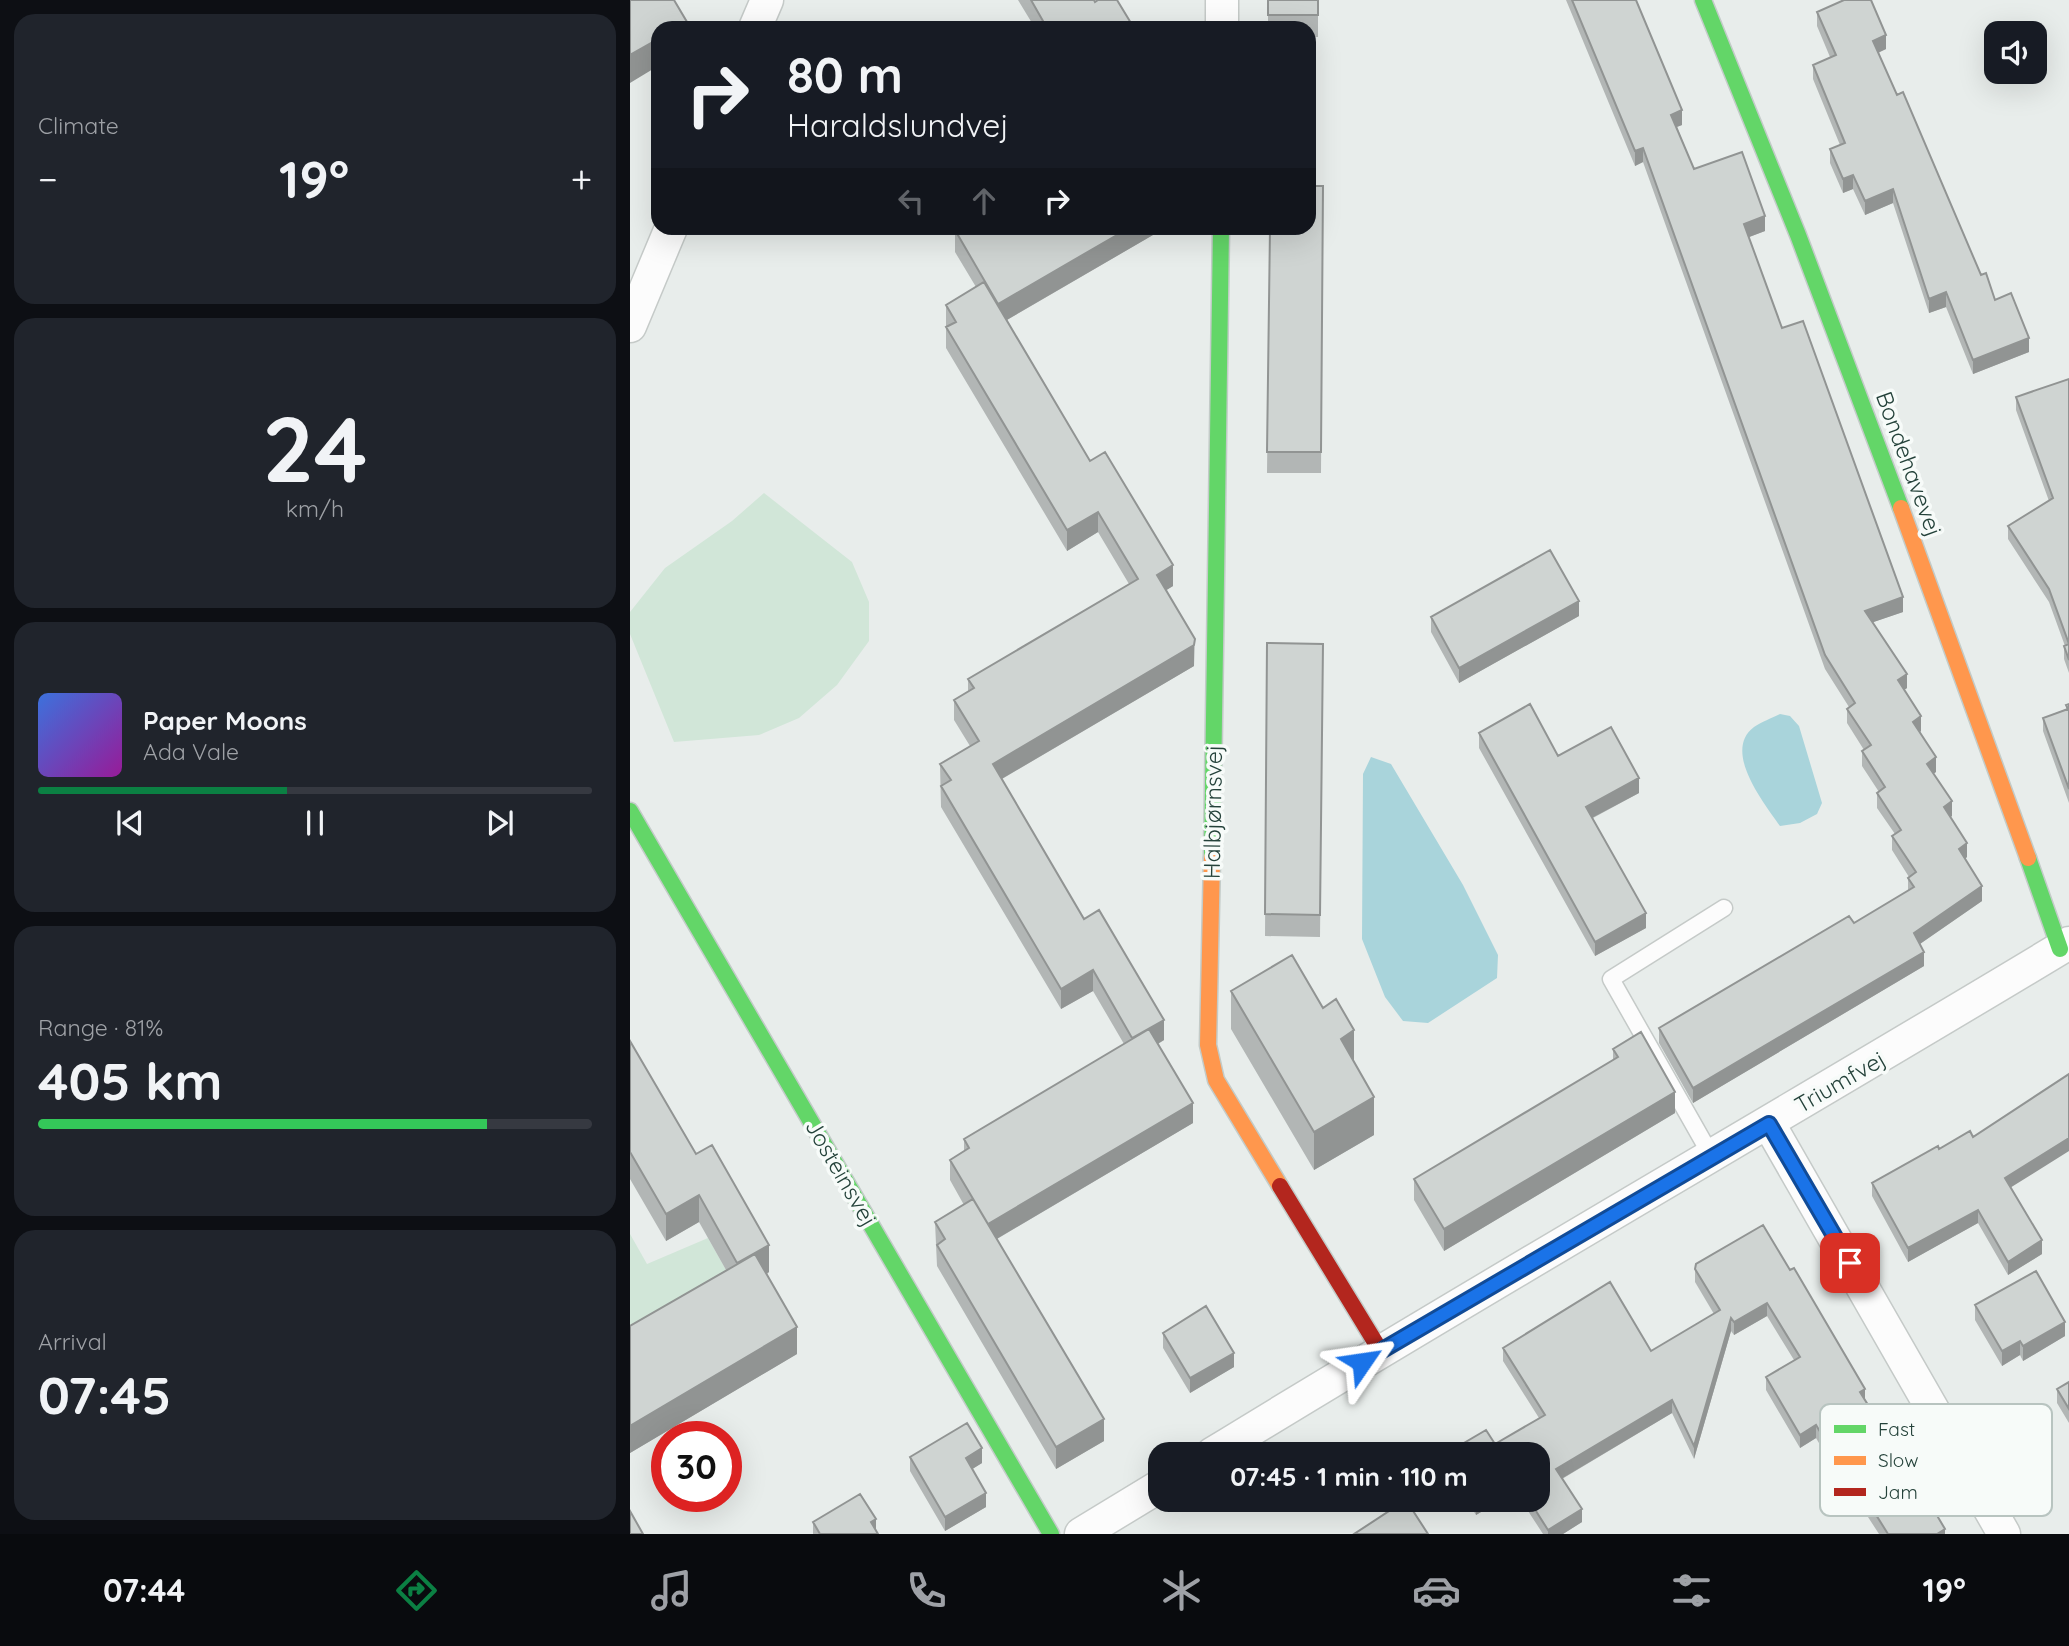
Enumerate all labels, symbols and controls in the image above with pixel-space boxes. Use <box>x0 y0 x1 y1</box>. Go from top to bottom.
map controls <box>1984 21 2047 84</box>
button: sound <box>1984 21 2047 84</box>
text: 80 m <box>787 44 903 105</box>
icon: right <box>672 49 763 140</box>
text: Haraldslundvej <box>787 105 1009 145</box>
text: Climate <box>38 111 119 140</box>
text: 19° <box>279 146 349 211</box>
text: − <box>38 155 58 203</box>
text: + <box>571 155 592 203</box>
icon: left <box>892 182 930 220</box>
icon: ahead <box>965 182 1003 220</box>
icon: right <box>1038 182 1076 220</box>
street label: Bondehavevej <box>1870 387 1949 540</box>
text: 24 <box>262 391 368 505</box>
text: km/h <box>286 494 344 523</box>
text: Paper Moons <box>143 704 307 737</box>
text: Ada Vale <box>143 737 239 766</box>
street label: Halbjørnsvej <box>1197 745 1228 879</box>
icon: previous <box>111 804 149 842</box>
icon: pause <box>296 804 334 842</box>
icon: next <box>481 804 519 842</box>
text: Range · 81% <box>38 1013 163 1042</box>
street label: Triumfvej <box>1789 1044 1890 1119</box>
text: 405 km <box>38 1048 223 1113</box>
street label: Josteinsvej <box>799 1114 884 1231</box>
pin <box>1820 1233 1880 1293</box>
icon: arrive <box>1831 1244 1869 1282</box>
position arrow <box>1325 1325 1399 1399</box>
text: Arrival <box>38 1327 107 1356</box>
text: 07:45 <box>38 1362 171 1427</box>
legend <box>1820 1404 2052 1516</box>
text: Fast <box>1878 1417 1915 1441</box>
speed limit sign: 30 <box>651 1421 742 1512</box>
text: Slow <box>1878 1448 1919 1472</box>
text: 07:45 · 1 min · 110 m <box>1230 1460 1468 1493</box>
text: Jam <box>1878 1480 1918 1504</box>
icon: directions <box>392 1566 441 1615</box>
icon: music <box>647 1566 696 1615</box>
icon: phone <box>902 1566 951 1615</box>
icon: climate <box>1157 1566 1206 1615</box>
icon: car <box>1412 1566 1461 1615</box>
icon: filters <box>1667 1566 1716 1615</box>
text: 07:44 <box>103 1570 185 1610</box>
text: 19° <box>1923 1570 1966 1610</box>

